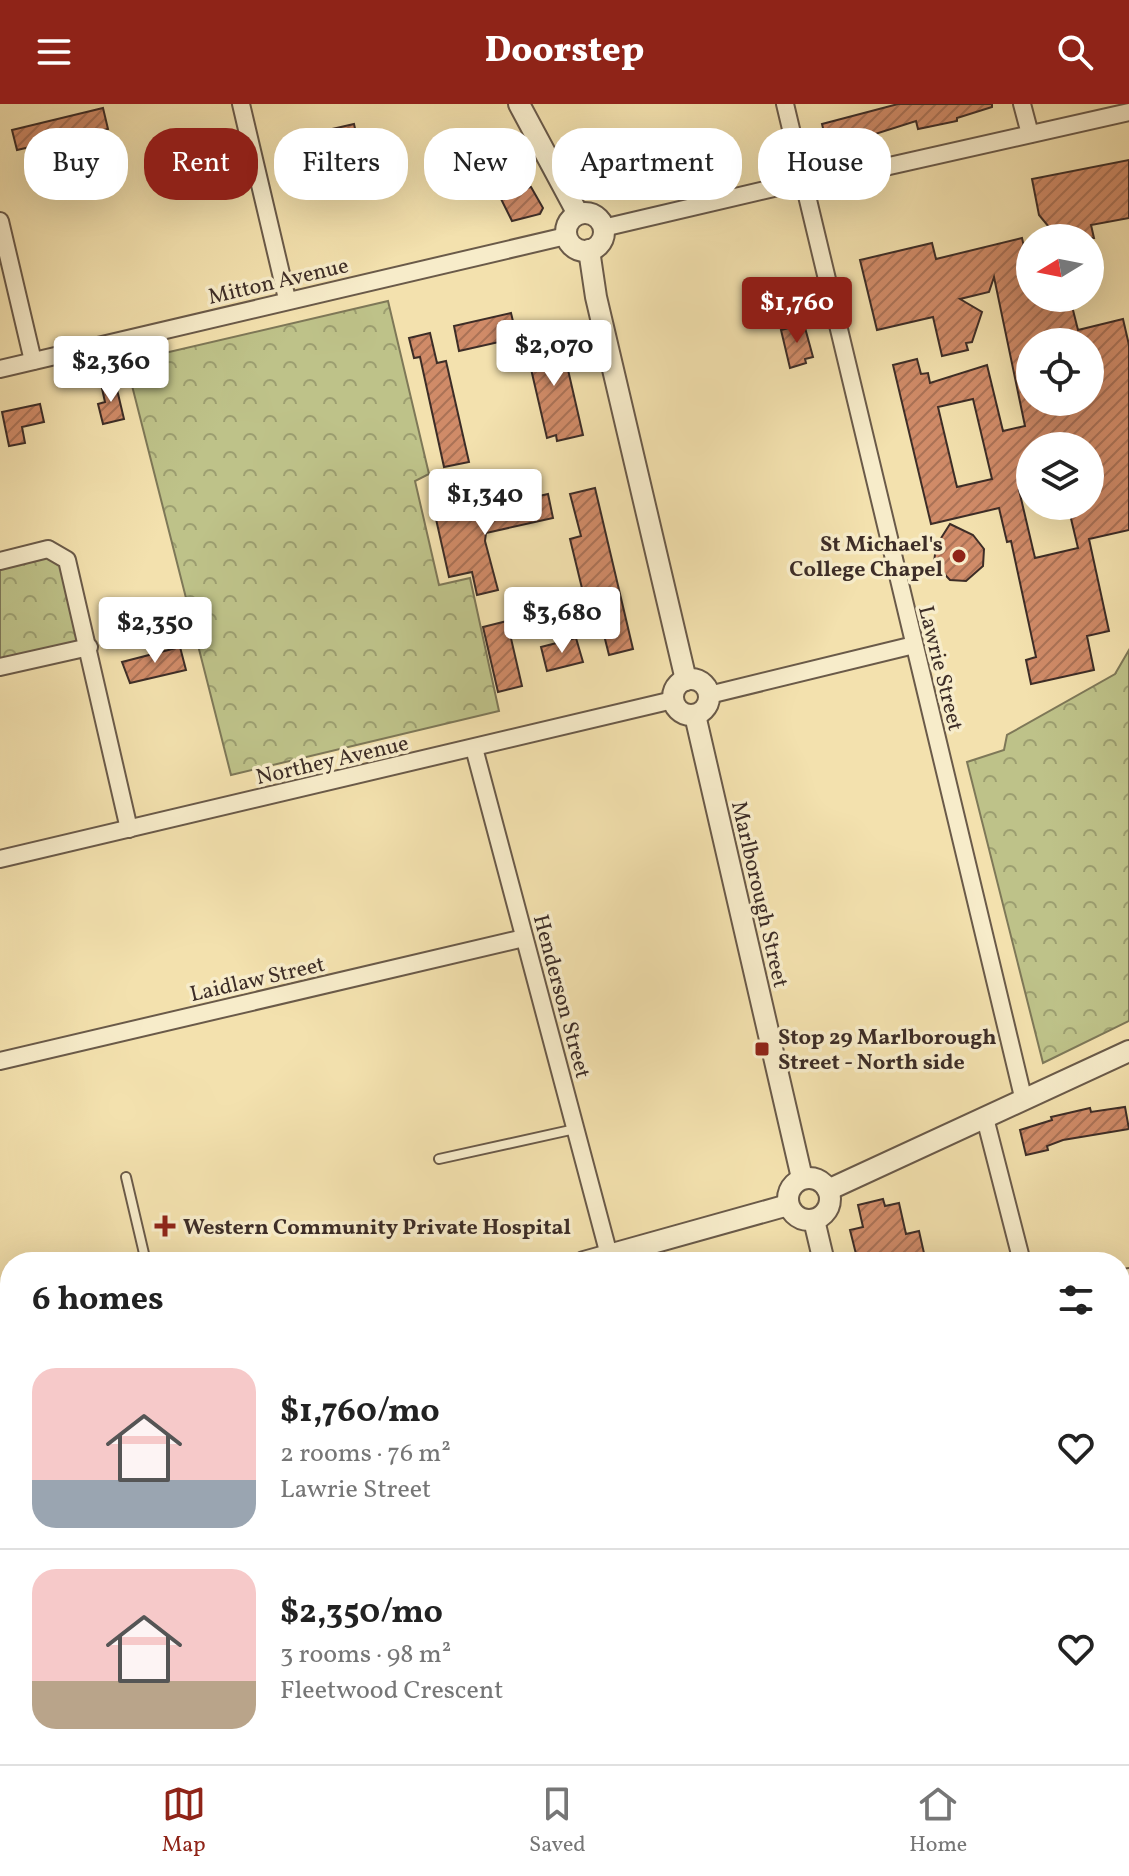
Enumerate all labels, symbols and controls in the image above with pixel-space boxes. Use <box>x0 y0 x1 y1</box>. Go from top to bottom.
text: Doorstep <box>485 27 644 77</box>
icon: menu <box>32 30 76 74</box>
icon: search <box>1053 30 1097 74</box>
chip: Buy <box>24 128 128 200</box>
chip: Rent <box>144 128 258 200</box>
chip: Filters <box>274 128 408 200</box>
chip: New <box>424 128 536 200</box>
chip: Apartment <box>552 128 742 200</box>
chip: House <box>758 128 891 200</box>
north arrow <box>1016 224 1104 312</box>
map controls <box>1016 224 1104 520</box>
street label: Mitton Avenue <box>205 251 352 314</box>
pin: $1,760 <box>732 277 862 345</box>
text: $1,760 <box>760 285 834 321</box>
pin: $2,070 <box>489 320 619 388</box>
text: $2,070 <box>514 328 594 364</box>
button: locate <box>1016 328 1104 416</box>
pin: $2,360 <box>46 336 176 404</box>
text: $2,360 <box>72 344 150 380</box>
button: layers <box>1016 432 1104 520</box>
pin: $1,340 <box>420 469 550 537</box>
text: $1,340 <box>447 477 523 513</box>
place label: St Michael's College Chapel <box>789 530 943 586</box>
marker: St Michael's College Chapel <box>950 547 968 565</box>
pin: $3,680 <box>497 587 627 655</box>
text: $3,680 <box>522 595 602 631</box>
pin: $2,350 <box>90 597 220 665</box>
street label: Lawrie Street <box>909 603 970 735</box>
text: $2,350 <box>117 605 193 641</box>
street label: Northey Avenue <box>253 729 412 794</box>
street label: Marlborough Street <box>722 798 795 991</box>
street label: Henderson Street <box>524 911 597 1082</box>
street label: Laidlaw Street <box>187 950 328 1011</box>
place label: Stop 29 Marlborough Street - North side <box>778 1023 997 1079</box>
marker: Stop 29 Marlborough Street - North side <box>753 1040 771 1058</box>
place label: Western Community Private Hospital <box>183 1213 571 1244</box>
marker: Western Community Private Hospital <box>154 1215 176 1237</box>
text: 6 homes <box>32 1277 164 1324</box>
icon: filters <box>1054 1278 1098 1322</box>
text: $1,760/mo <box>280 1389 440 1436</box>
icon: home <box>96 1400 192 1496</box>
icon: heart <box>1054 1426 1098 1470</box>
text: 2 rooms · 76 m² <box>280 1436 451 1472</box>
text: Lawrie Street <box>280 1472 431 1508</box>
text: $2,350/mo <box>280 1590 443 1637</box>
icon: home <box>96 1601 192 1697</box>
icon: heart <box>1054 1627 1098 1671</box>
text: 3 rooms · 98 m² <box>280 1637 451 1673</box>
text: Fleetwood Crescent <box>280 1673 503 1709</box>
tab: Map <box>162 1782 206 1861</box>
tab: Saved <box>529 1782 586 1861</box>
tab: Home <box>909 1782 967 1861</box>

